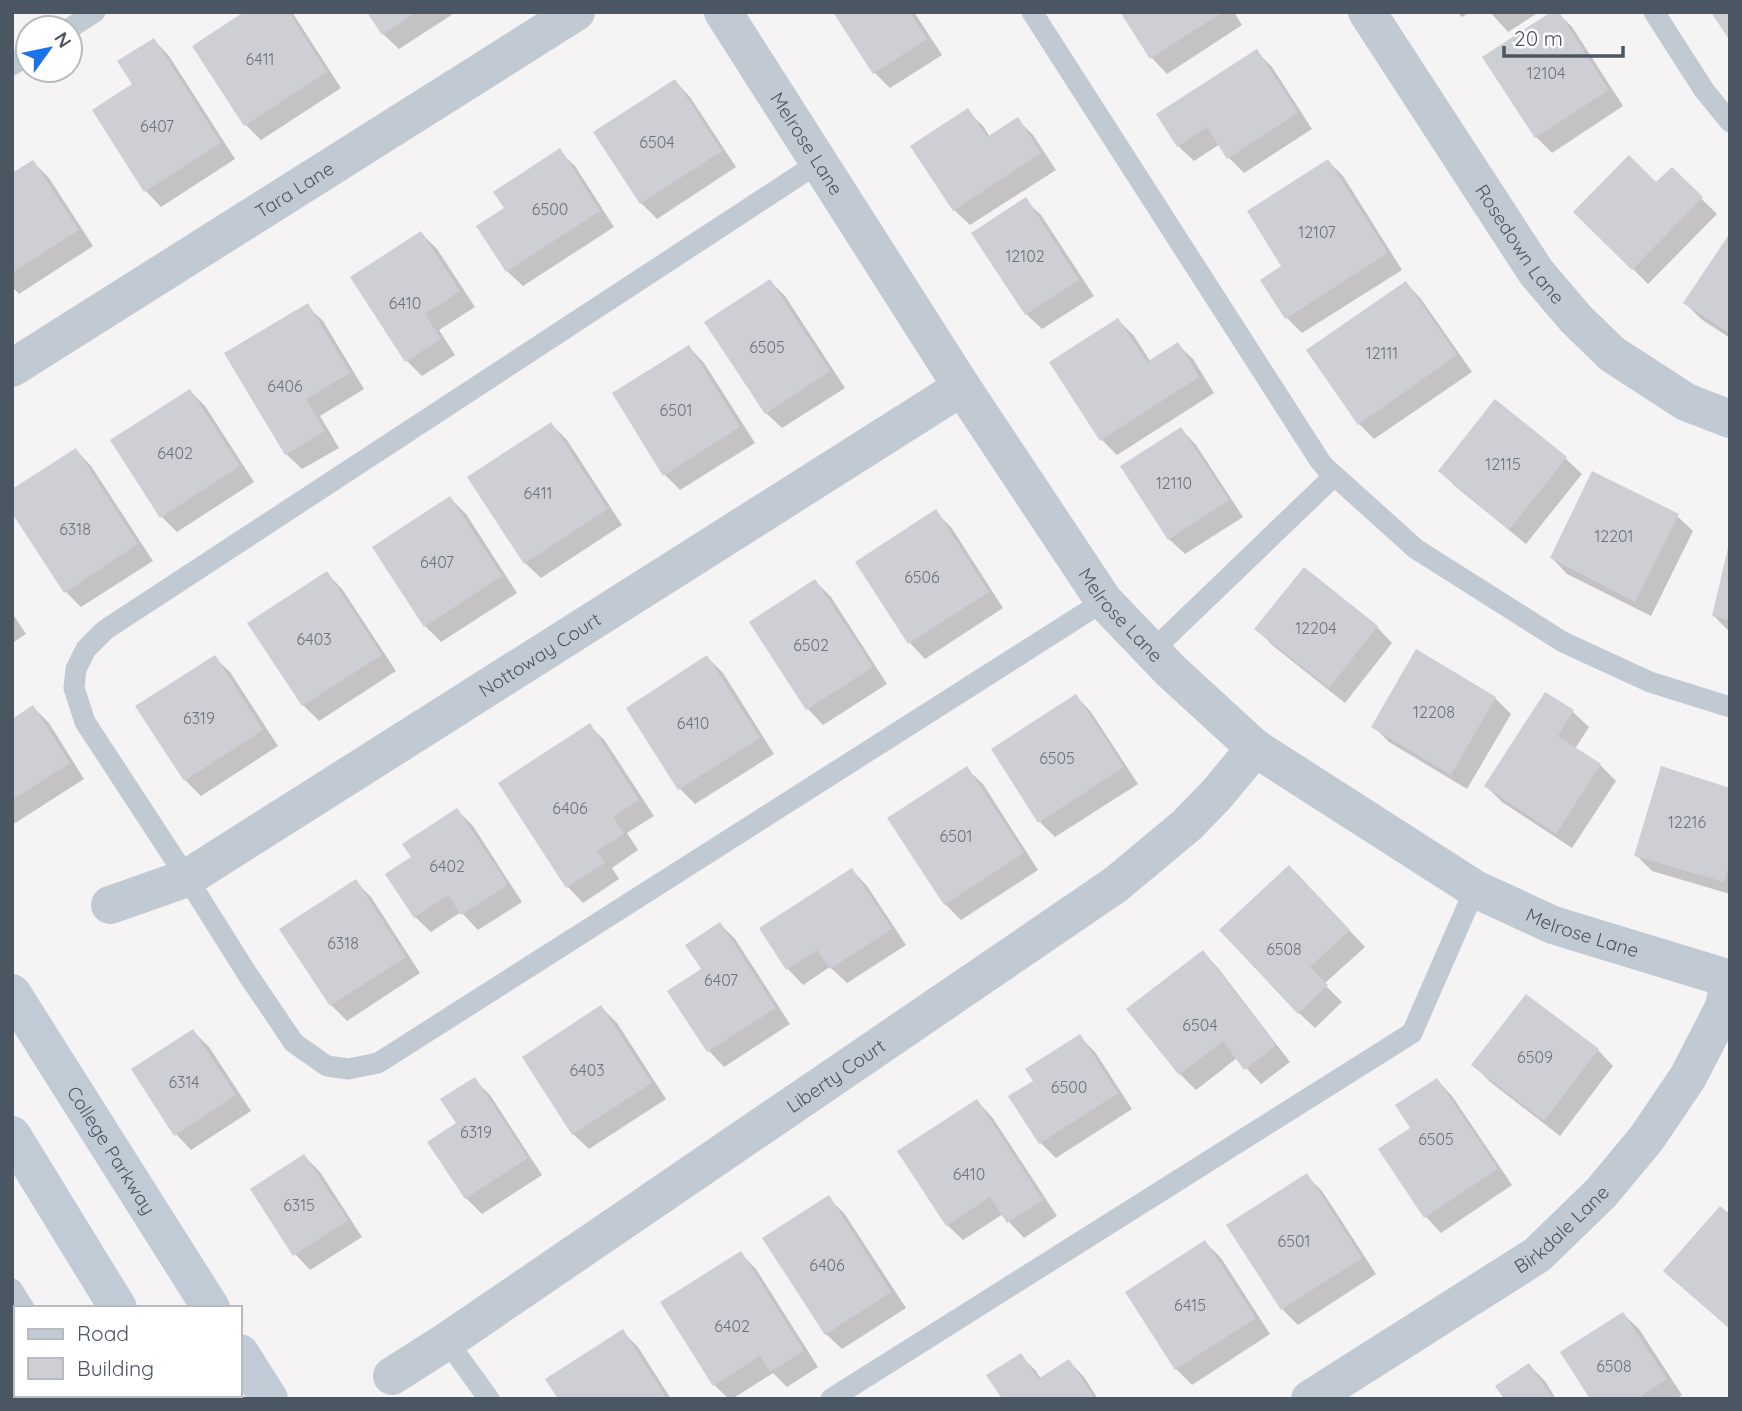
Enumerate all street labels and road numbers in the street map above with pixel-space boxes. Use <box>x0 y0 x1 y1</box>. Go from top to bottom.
street label: Melrose Lane <box>765 88 849 200</box>
street label: Tara Lane <box>251 156 338 223</box>
street label: Rosedown Lane <box>1470 180 1570 309</box>
street label: Melrose Lane <box>1073 563 1168 667</box>
street label: Nottoway Court <box>474 607 605 702</box>
street label: Melrose Lane <box>1522 902 1642 962</box>
street label: Liberty Court <box>782 1033 890 1118</box>
street label: College Parkway <box>62 1082 161 1219</box>
street label: Birkdale Lane <box>1510 1181 1614 1278</box>

